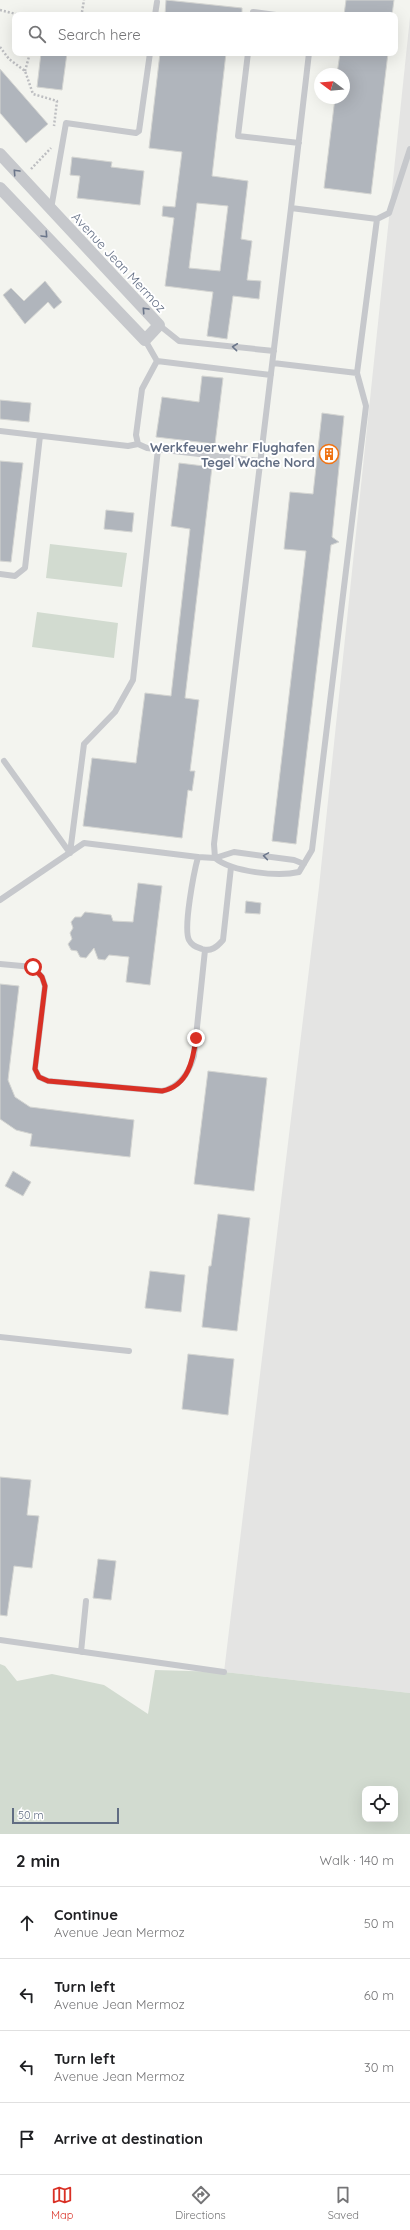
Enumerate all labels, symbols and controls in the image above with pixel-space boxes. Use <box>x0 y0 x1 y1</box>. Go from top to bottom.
search box <box>12 12 398 56</box>
icon: search <box>26 23 48 45</box>
text: Search here <box>58 25 141 44</box>
north arrow <box>314 68 350 104</box>
one-way arrow <box>14 169 21 177</box>
street label: Avenue Jean Mermoz <box>69 209 169 315</box>
one-way arrow <box>40 230 47 237</box>
one-way arrow <box>143 307 150 315</box>
one-way arrow <box>232 343 238 352</box>
place label: Werkfeuerwehr Flughafen Tegel Wache Nord <box>150 439 315 470</box>
building icon: Werkfeuerwehr Flughafen Tegel Wache Nord <box>318 443 340 465</box>
one-way arrow <box>263 852 269 861</box>
route start <box>24 958 42 976</box>
route end <box>187 1029 205 1047</box>
map controls <box>362 1786 398 1822</box>
button: locate <box>362 1786 398 1822</box>
scale bar <box>12 1806 119 1825</box>
text: 50 m <box>18 1808 44 1822</box>
text: 2 min <box>16 1850 60 1871</box>
text: Walk · 140 m <box>319 1852 394 1868</box>
text: Continue <box>54 1905 118 1924</box>
icon: ahead <box>16 1912 38 1934</box>
text: 50 m <box>364 1915 394 1931</box>
text: Avenue Jean Mermoz <box>54 1924 185 1940</box>
text: Turn left <box>54 1977 116 1996</box>
icon: left <box>16 1984 38 2006</box>
text: 60 m <box>364 1987 394 2003</box>
text: Avenue Jean Mermoz <box>54 1996 185 2012</box>
text: Turn left <box>54 2049 116 2068</box>
icon: left <box>16 2056 38 2078</box>
text: 30 m <box>364 2059 394 2075</box>
text: Avenue Jean Mermoz <box>54 2068 185 2084</box>
icon: arrive <box>16 2128 38 2150</box>
text: Arrive at destination <box>54 2129 203 2148</box>
tab: Map <box>51 2184 73 2222</box>
tab: Directions <box>175 2184 226 2222</box>
tab: Saved <box>328 2184 359 2222</box>

